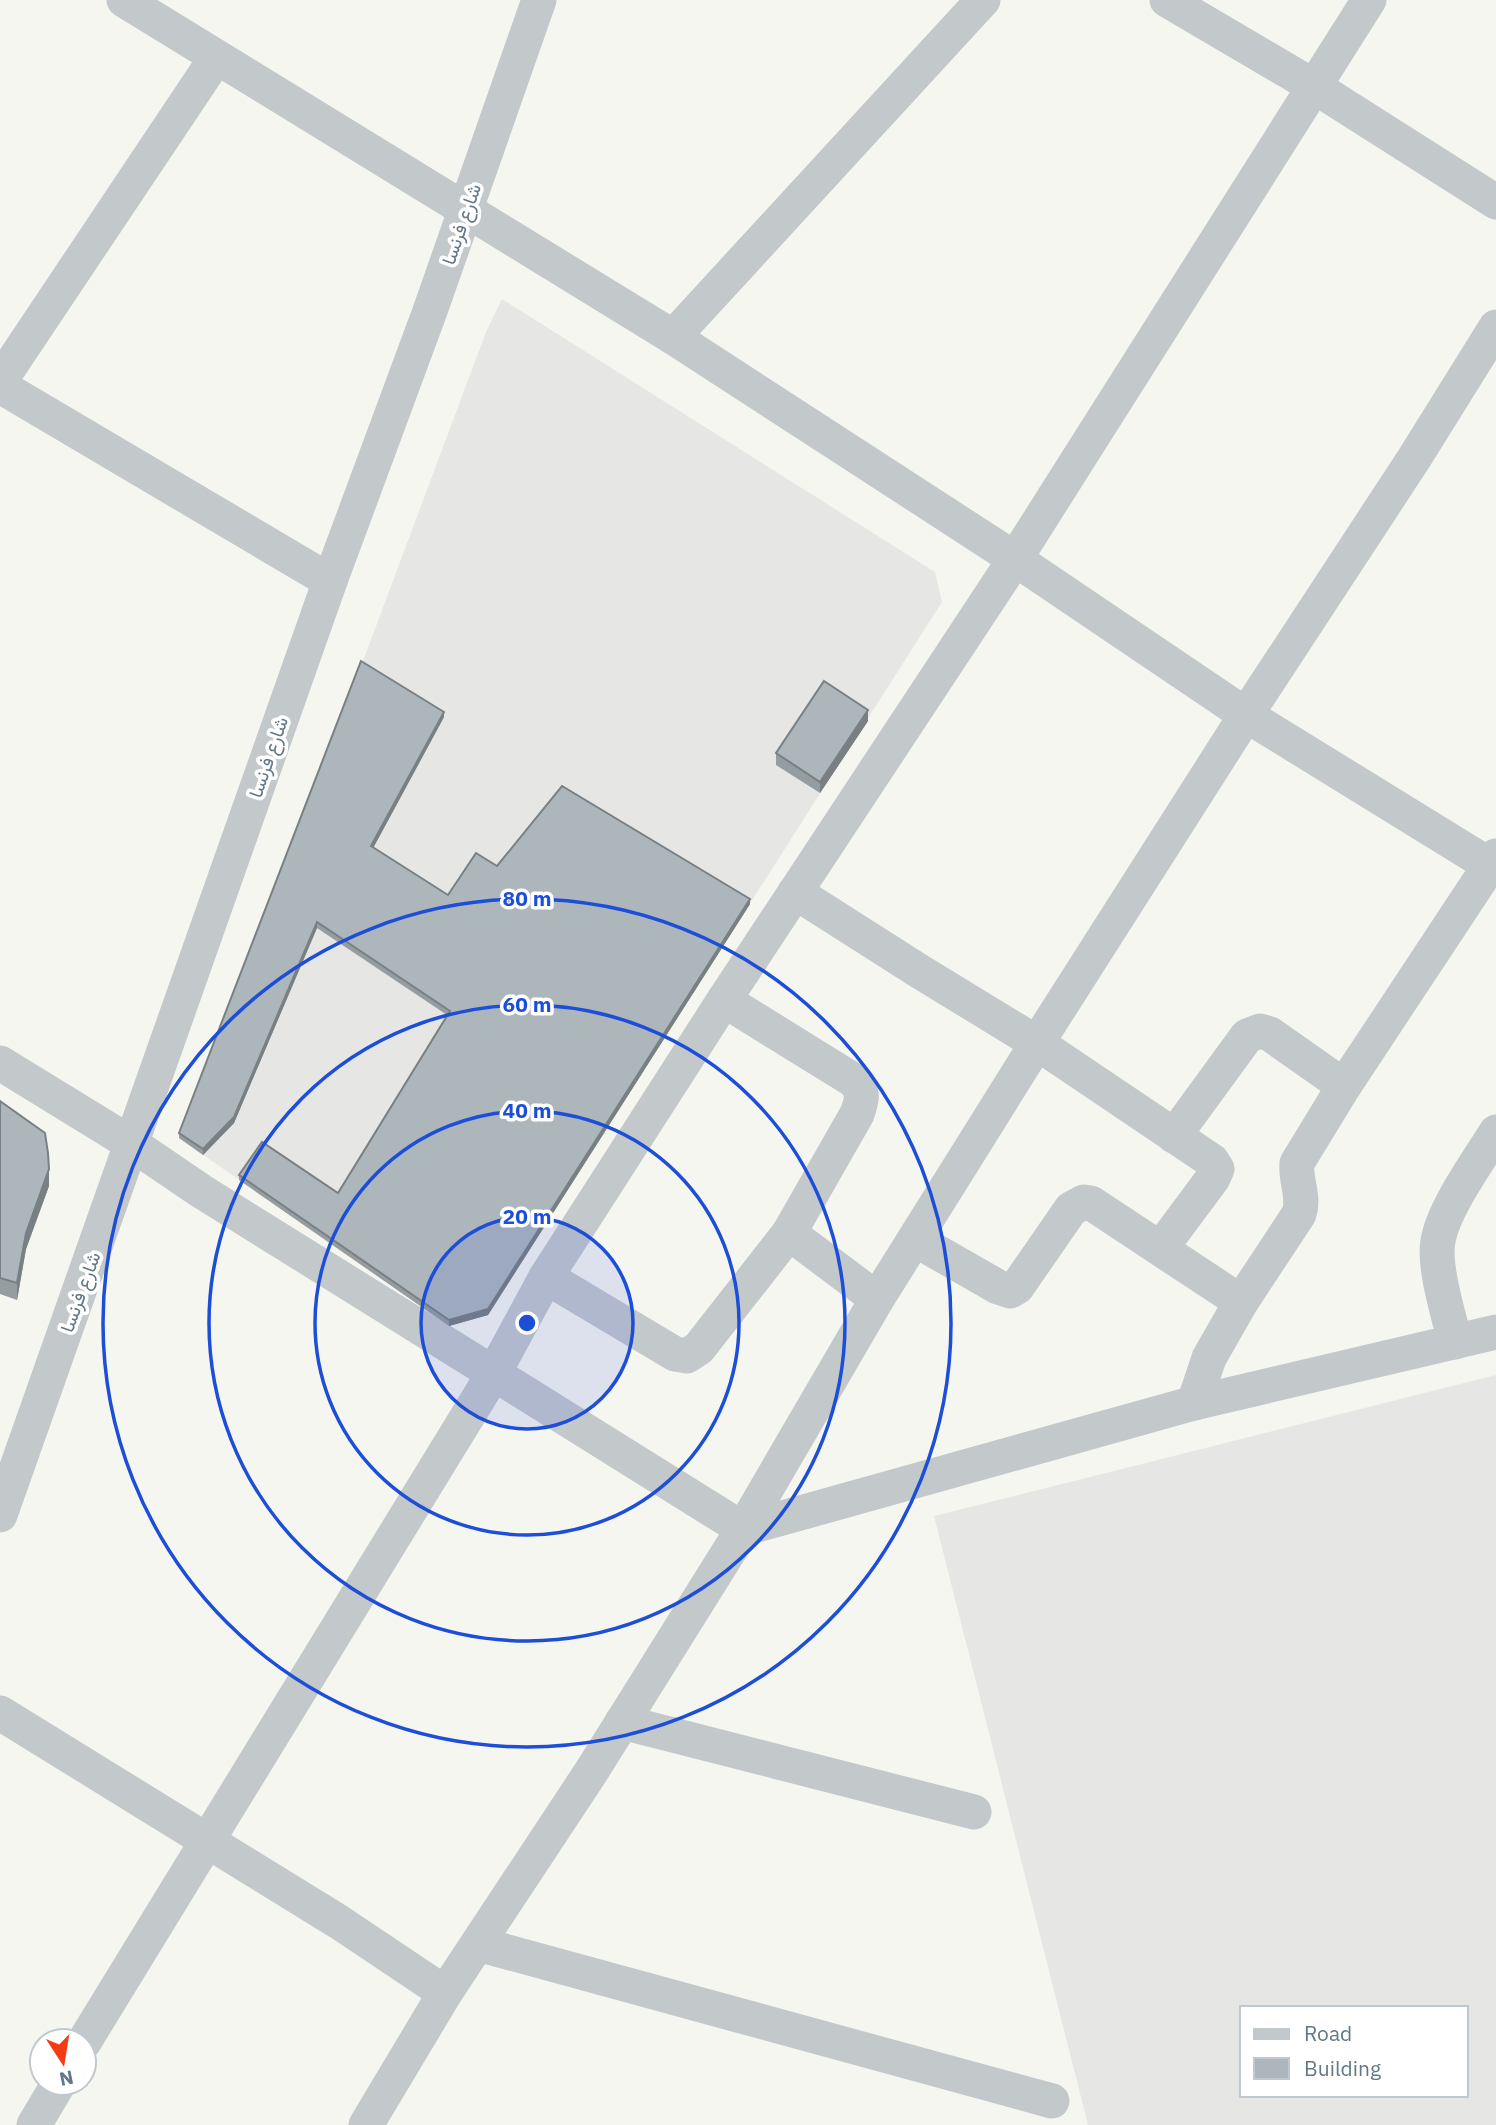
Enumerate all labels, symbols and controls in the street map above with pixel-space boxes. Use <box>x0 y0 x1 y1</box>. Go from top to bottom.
street label: شارع فرنسا <box>436 180 487 268</box>
street label: شارع فرنسا <box>243 713 294 801</box>
text: 80 m <box>503 884 551 912</box>
text: 60 m <box>503 990 551 1018</box>
text: 40 m <box>503 1096 551 1124</box>
text: 20 m <box>503 1202 551 1230</box>
street label: شارع فرنسا <box>54 1248 107 1336</box>
centre of rings <box>515 1311 539 1335</box>
legend <box>1240 2006 1468 2097</box>
text: Road <box>1304 2019 1352 2047</box>
north arrow <box>28 2027 98 2097</box>
text: Building <box>1304 2054 1381 2082</box>
text: N <box>57 2065 76 2092</box>

